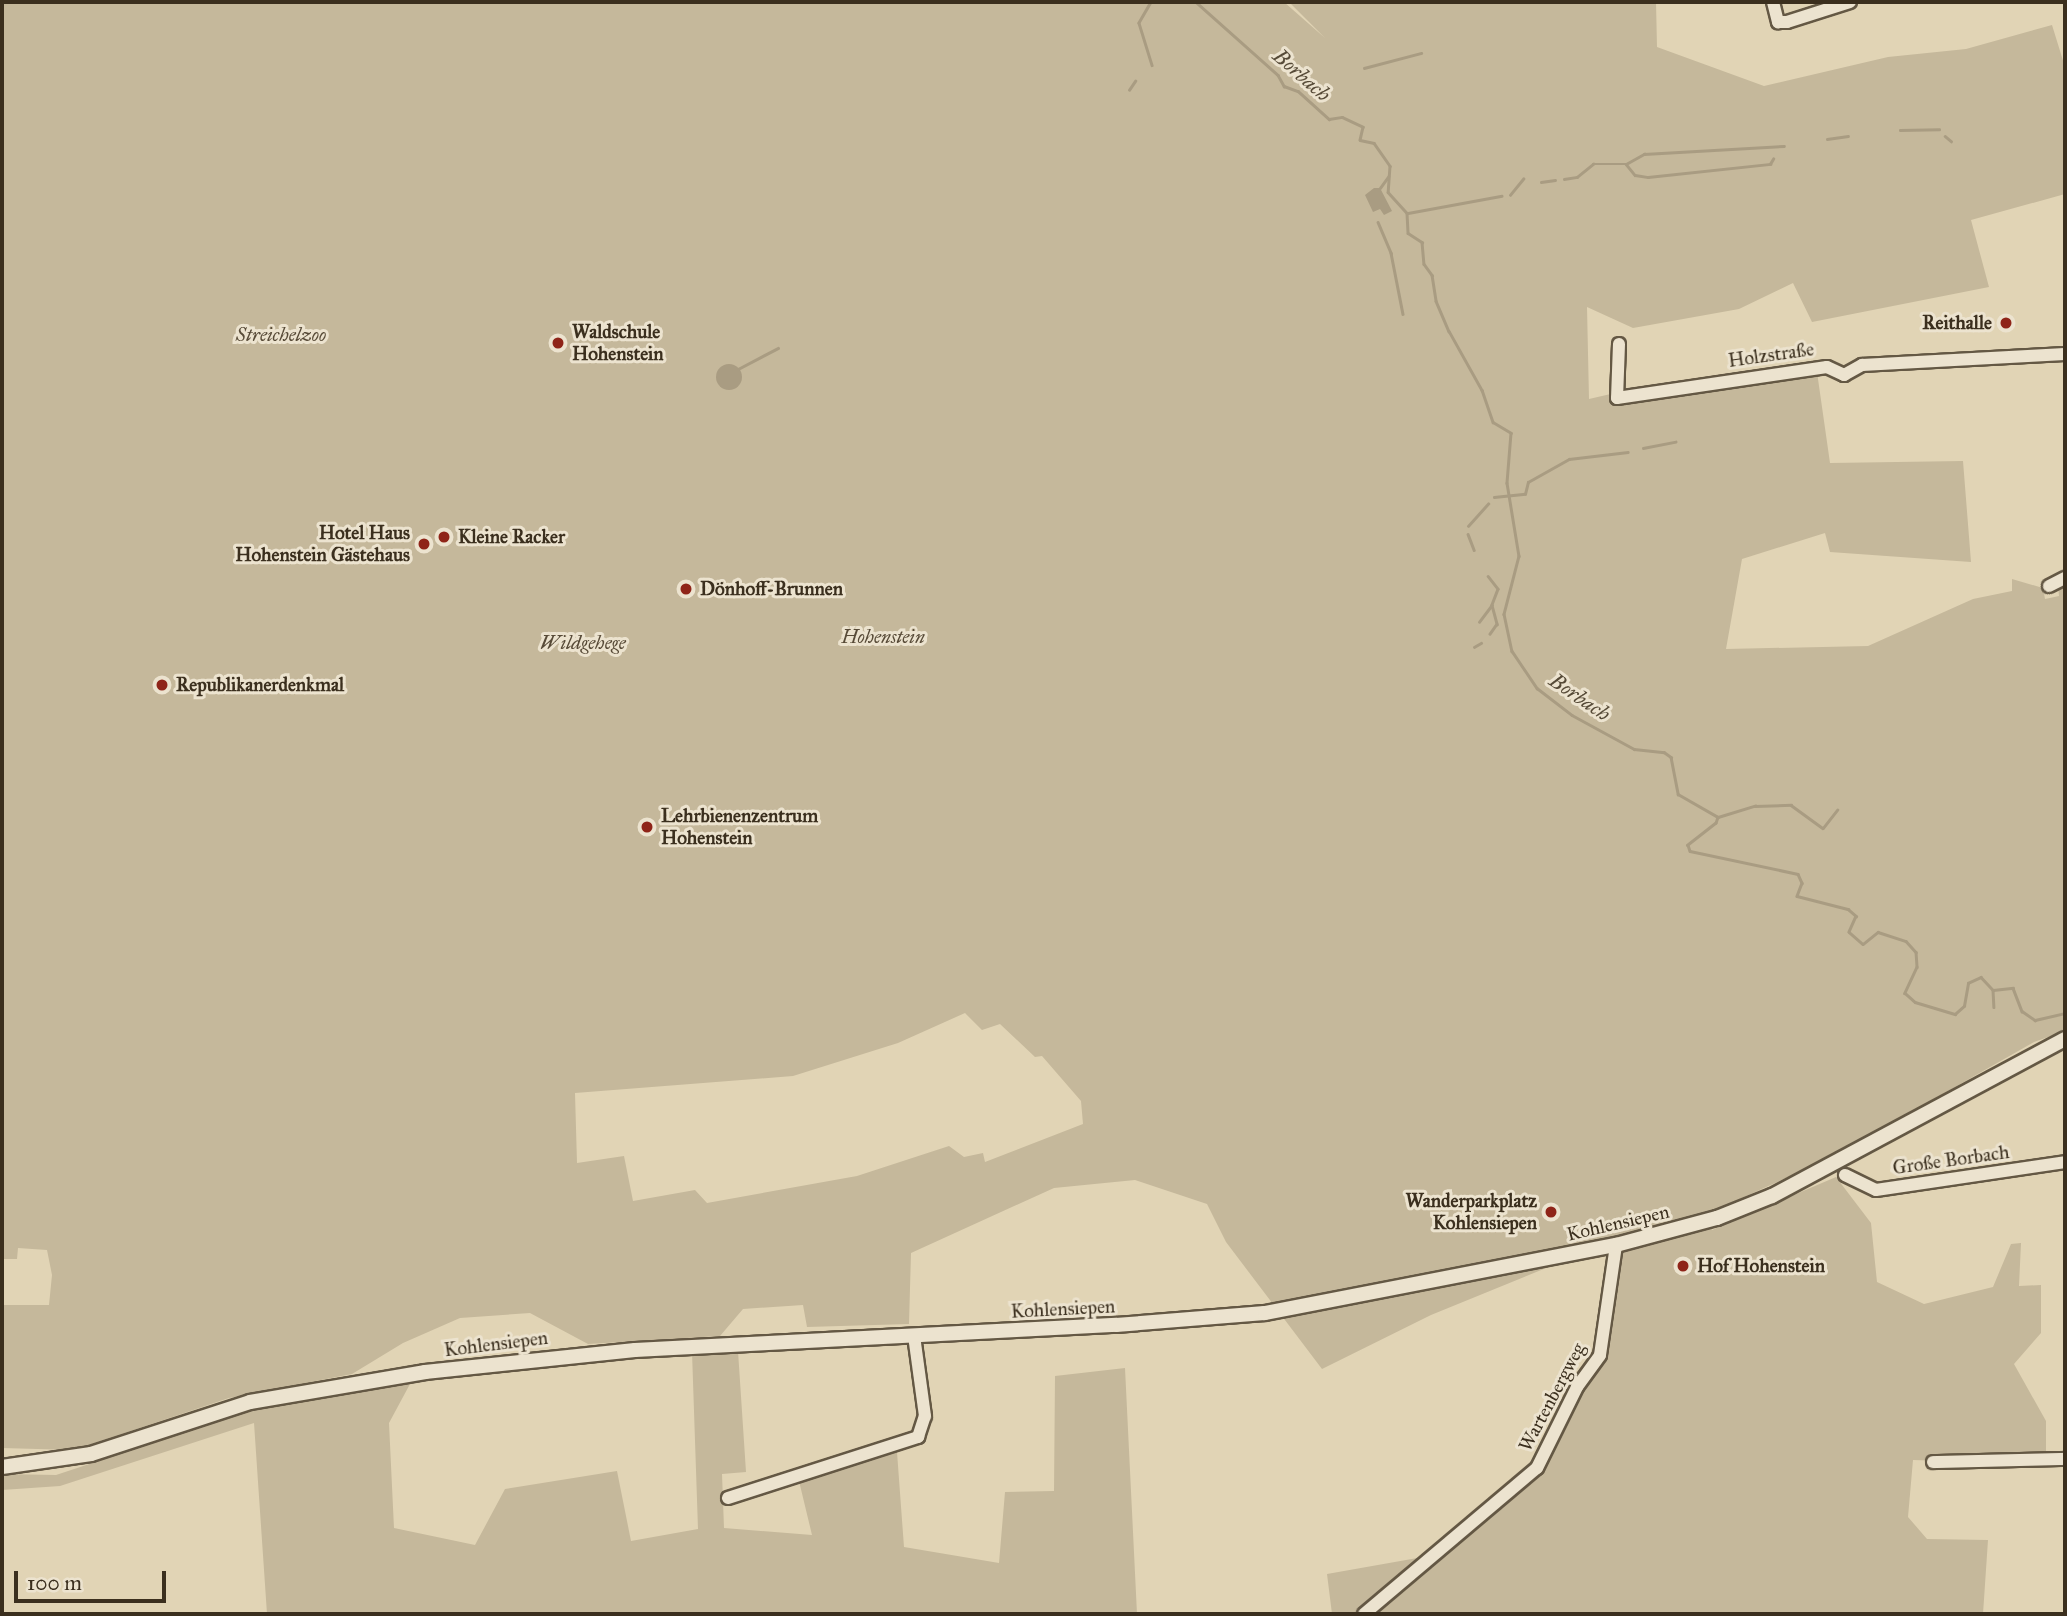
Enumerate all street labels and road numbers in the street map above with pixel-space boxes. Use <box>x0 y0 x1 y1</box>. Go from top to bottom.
street label: Holzstraße <box>1727 338 1815 372</box>
street label: Große Borbach <box>1891 1141 2011 1179</box>
street label: Kohlensiepen <box>1565 1200 1671 1246</box>
street label: Kohlensiepen <box>1010 1295 1116 1323</box>
street label: Kohlensiepen <box>443 1326 549 1362</box>
street label: Wartenbergweg <box>1514 1339 1590 1455</box>

